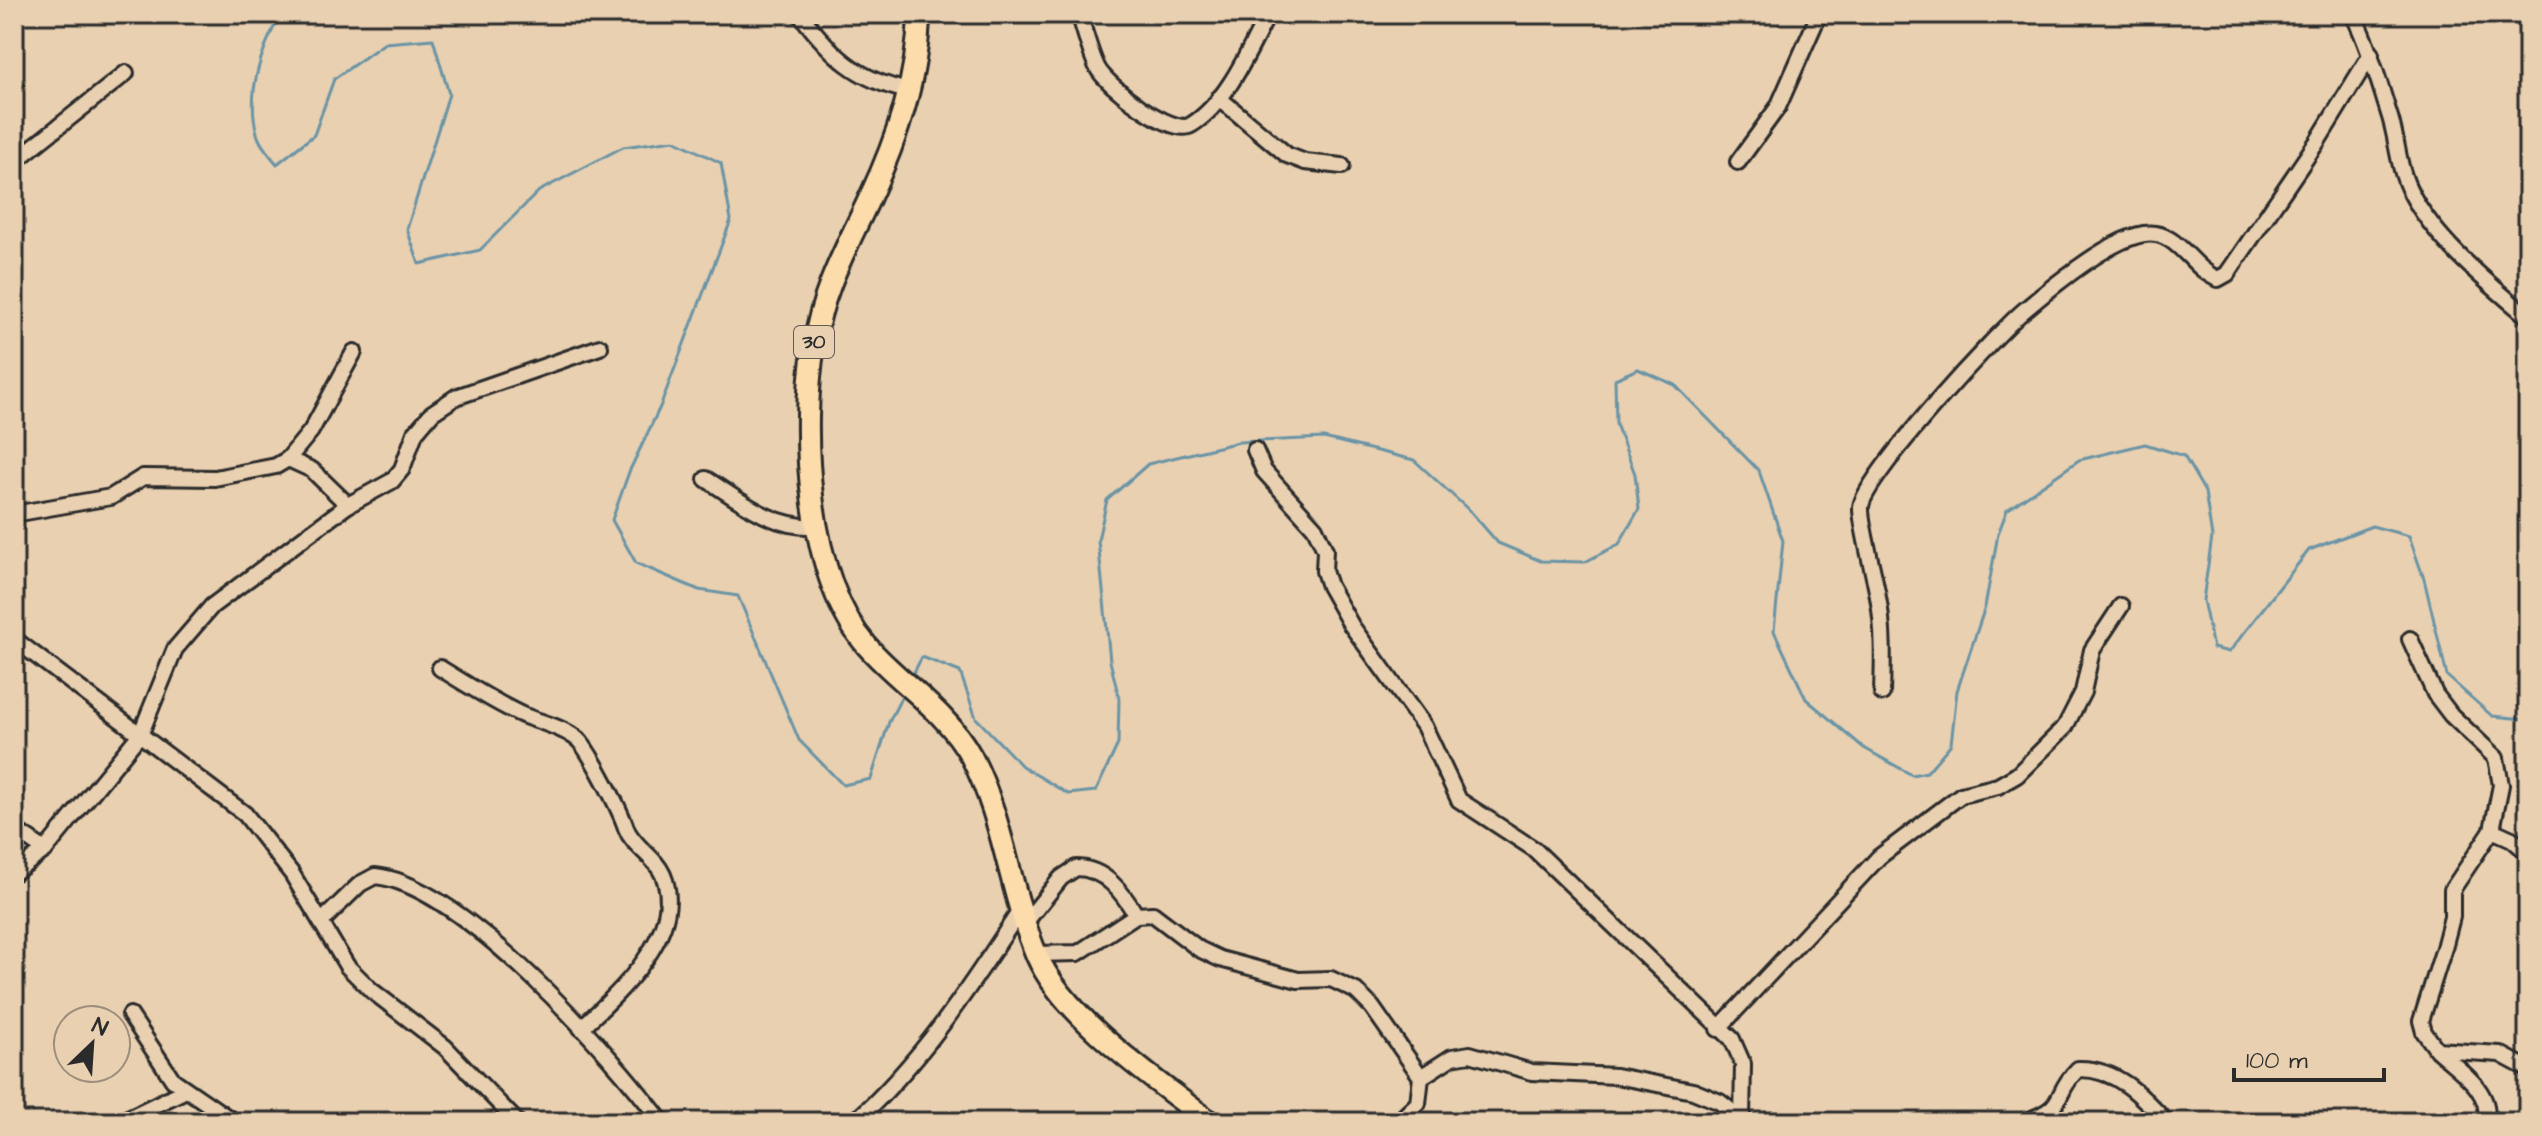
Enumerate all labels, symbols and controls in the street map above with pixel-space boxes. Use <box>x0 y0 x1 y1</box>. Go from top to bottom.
road number: 30 <box>794 326 834 358</box>
north arrow <box>52 1004 132 1084</box>
text: N <box>87 1010 113 1044</box>
scale bar <box>2234 1032 2384 1082</box>
text: 100 m <box>2246 1044 2308 1078</box>

